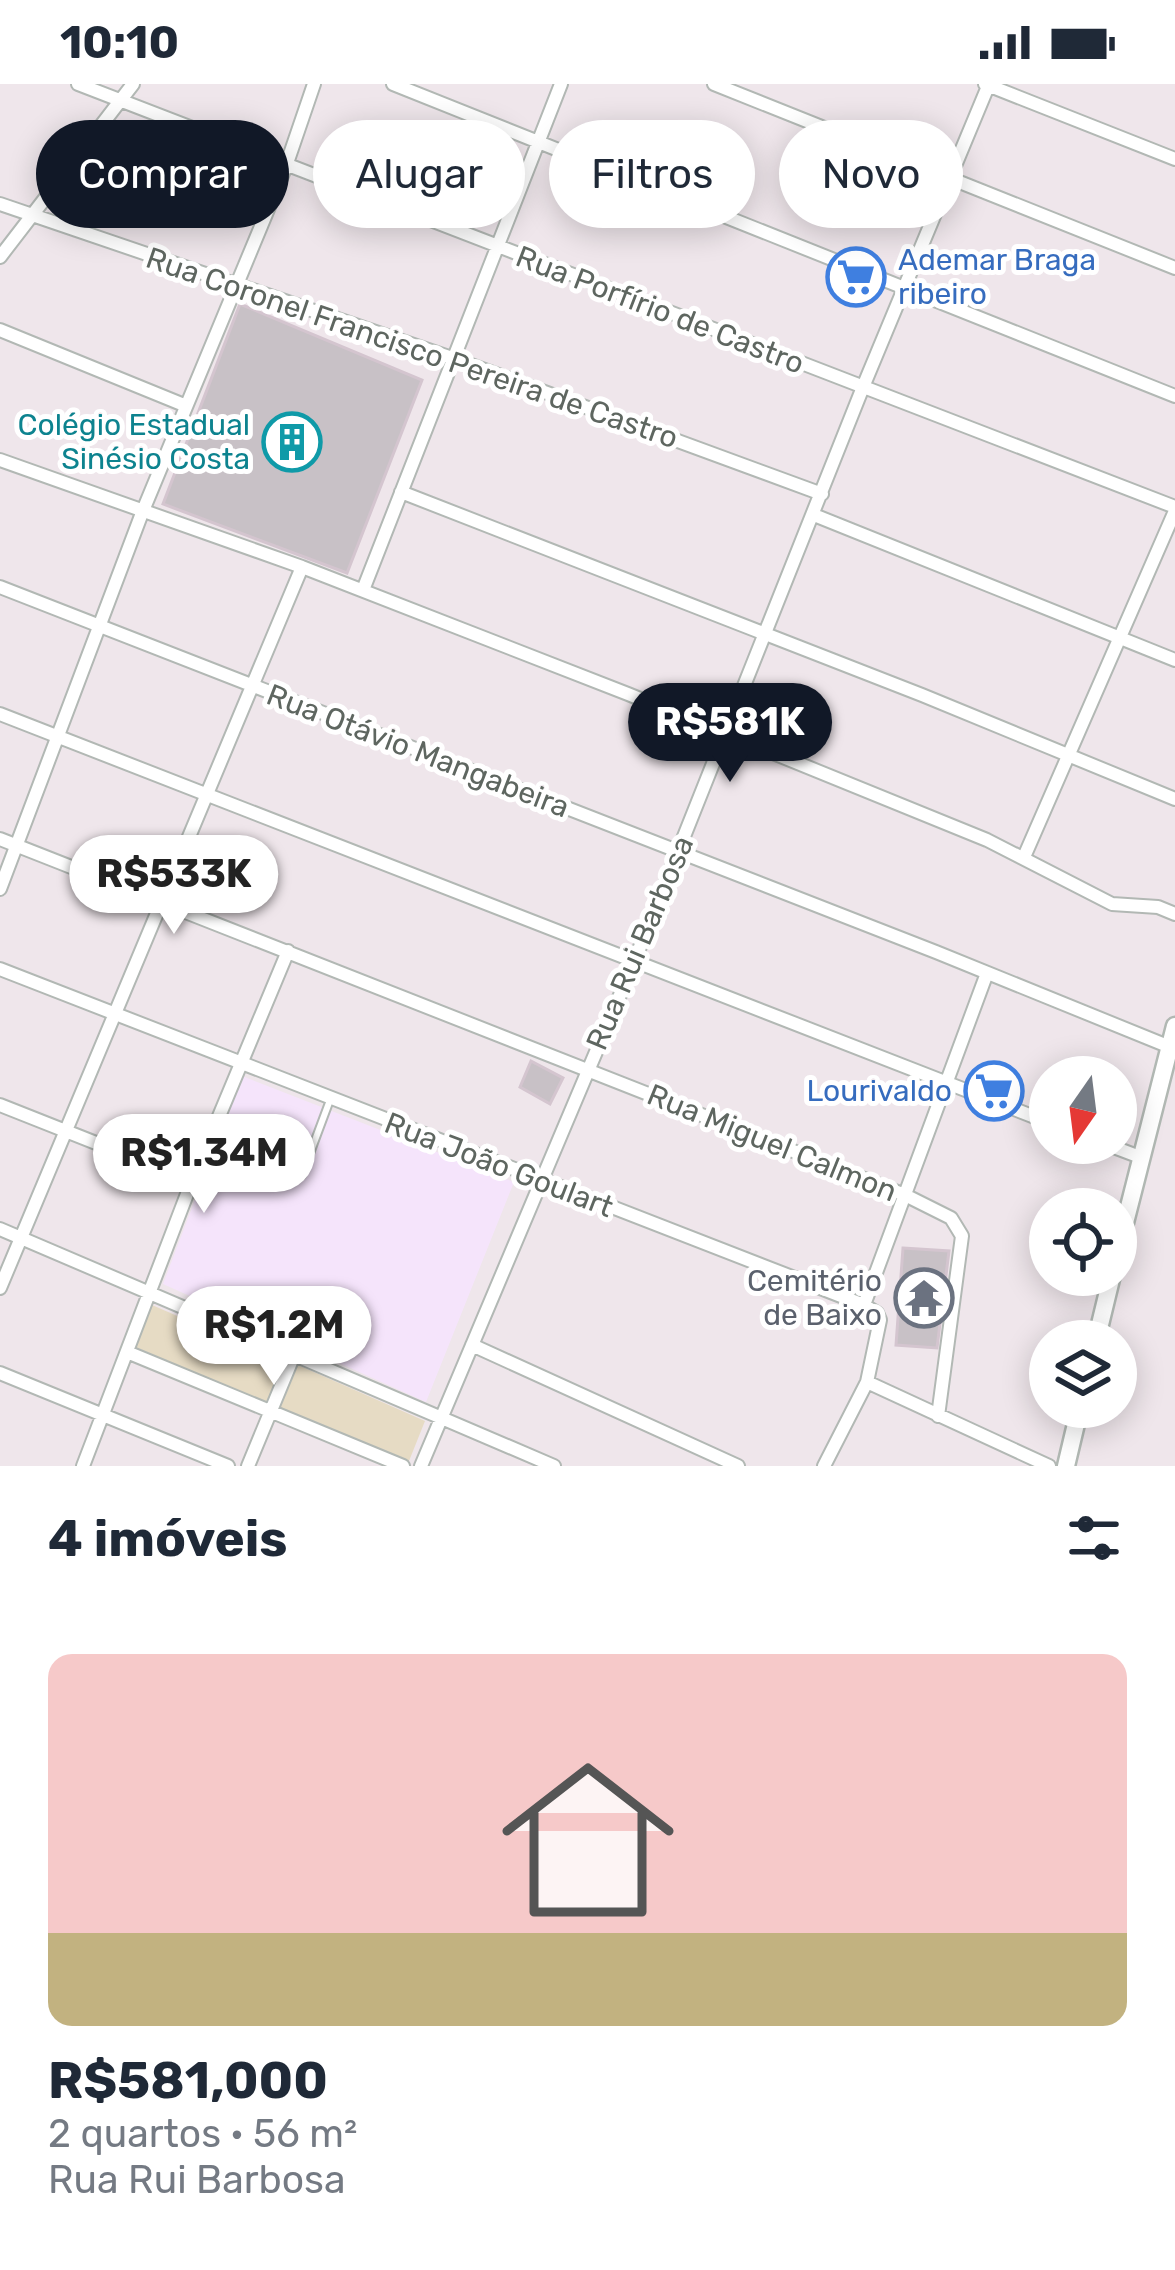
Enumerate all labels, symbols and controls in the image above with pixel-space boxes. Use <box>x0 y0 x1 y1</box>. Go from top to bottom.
text: 10:10 <box>60 16 179 69</box>
chip: Comprar <box>36 120 289 228</box>
chip: Alugar <box>313 120 525 228</box>
chip: Filtros <box>549 120 755 228</box>
chip: Novo <box>779 120 963 228</box>
street label: Rua Porfírio de Castro <box>511 238 809 382</box>
street label: Rua Coronel Francisco Pereira de Castro <box>141 240 683 456</box>
place label: Ademar Braga ribeiro <box>898 242 1096 312</box>
supermarket icon: Ademar Braga ribeiro <box>825 246 887 308</box>
place label: Colégio Estadual Sinésio Costa <box>17 407 250 477</box>
building icon: Colégio Estadual Sinésio Costa <box>261 411 323 473</box>
street label: Rua Otávio Mangabeira <box>262 677 574 825</box>
pin: R$581K <box>632 683 828 785</box>
text: R$581K <box>655 699 805 745</box>
street label: Rua Rui Barbosa <box>579 831 701 1055</box>
pin: R$533K <box>76 835 272 937</box>
text: R$533K <box>96 851 252 897</box>
north arrow <box>1029 1056 1137 1164</box>
map controls <box>1029 1056 1137 1428</box>
supermarket icon: Lourivaldo <box>963 1060 1025 1122</box>
place label: Lourivaldo <box>807 1073 952 1109</box>
street label: Rua Miguel Calmon <box>642 1076 902 1210</box>
street label: Rua João Goulart <box>380 1105 619 1225</box>
pin: R$1.34M <box>93 1114 315 1216</box>
text: R$1.34M <box>120 1130 288 1176</box>
button: locate <box>1029 1188 1137 1296</box>
place label: Cemitério de Baixo <box>747 1263 882 1333</box>
temple icon: Cemitério de Baixo <box>893 1267 955 1329</box>
pin: R$1.2M <box>176 1286 372 1388</box>
text: R$1.2M <box>203 1302 345 1348</box>
button: layers <box>1029 1320 1137 1428</box>
icon: filters <box>1061 1505 1127 1571</box>
text: 4 imóveis <box>48 1508 288 1569</box>
icon: home <box>480 1732 696 1948</box>
text: R$581,000 <box>48 2050 328 2111</box>
text: 2 quartos · 56 m² <box>48 2111 357 2157</box>
text: Rua Rui Barbosa <box>48 2157 346 2203</box>

